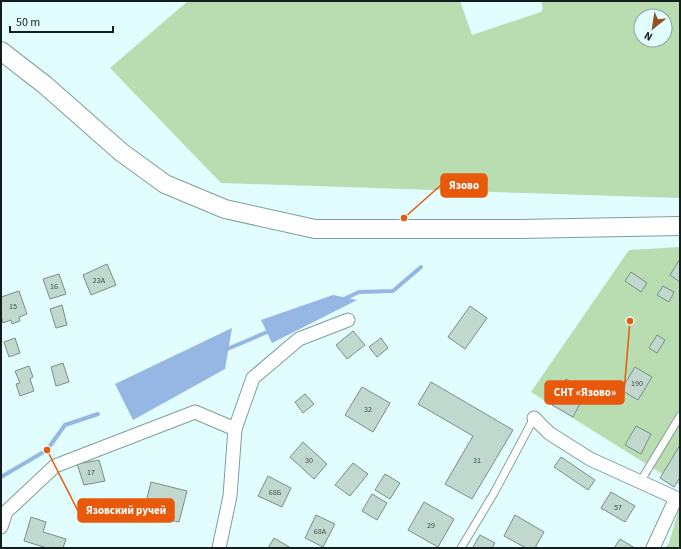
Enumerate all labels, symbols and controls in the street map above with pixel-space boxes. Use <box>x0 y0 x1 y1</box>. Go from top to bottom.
scale bar <box>10 8 113 34</box>
north arrow <box>633 8 673 48</box>
text: 50 m <box>16 14 40 31</box>
text: N <box>641 28 655 45</box>
callout: Язово <box>441 174 487 197</box>
text: Язово <box>449 178 479 193</box>
house number: 23А <box>93 275 106 286</box>
house number: 16 <box>50 281 58 292</box>
house number: 15 <box>9 301 17 312</box>
house number: 190 <box>631 378 643 389</box>
callout: СНТ «Язово» <box>545 381 624 404</box>
text: СНТ «Язово» <box>554 385 616 400</box>
house number: 32 <box>364 404 372 415</box>
house number: 30 <box>305 455 313 466</box>
house number: 31 <box>473 455 481 466</box>
house number: 17 <box>87 467 95 478</box>
house number: 68Б <box>269 487 282 498</box>
callout: Язовский ручей <box>78 499 174 522</box>
house number: 57 <box>614 502 622 513</box>
text: Язовский ручей <box>86 503 166 518</box>
house number: 29 <box>427 520 435 531</box>
house number: 68А <box>314 526 327 537</box>

